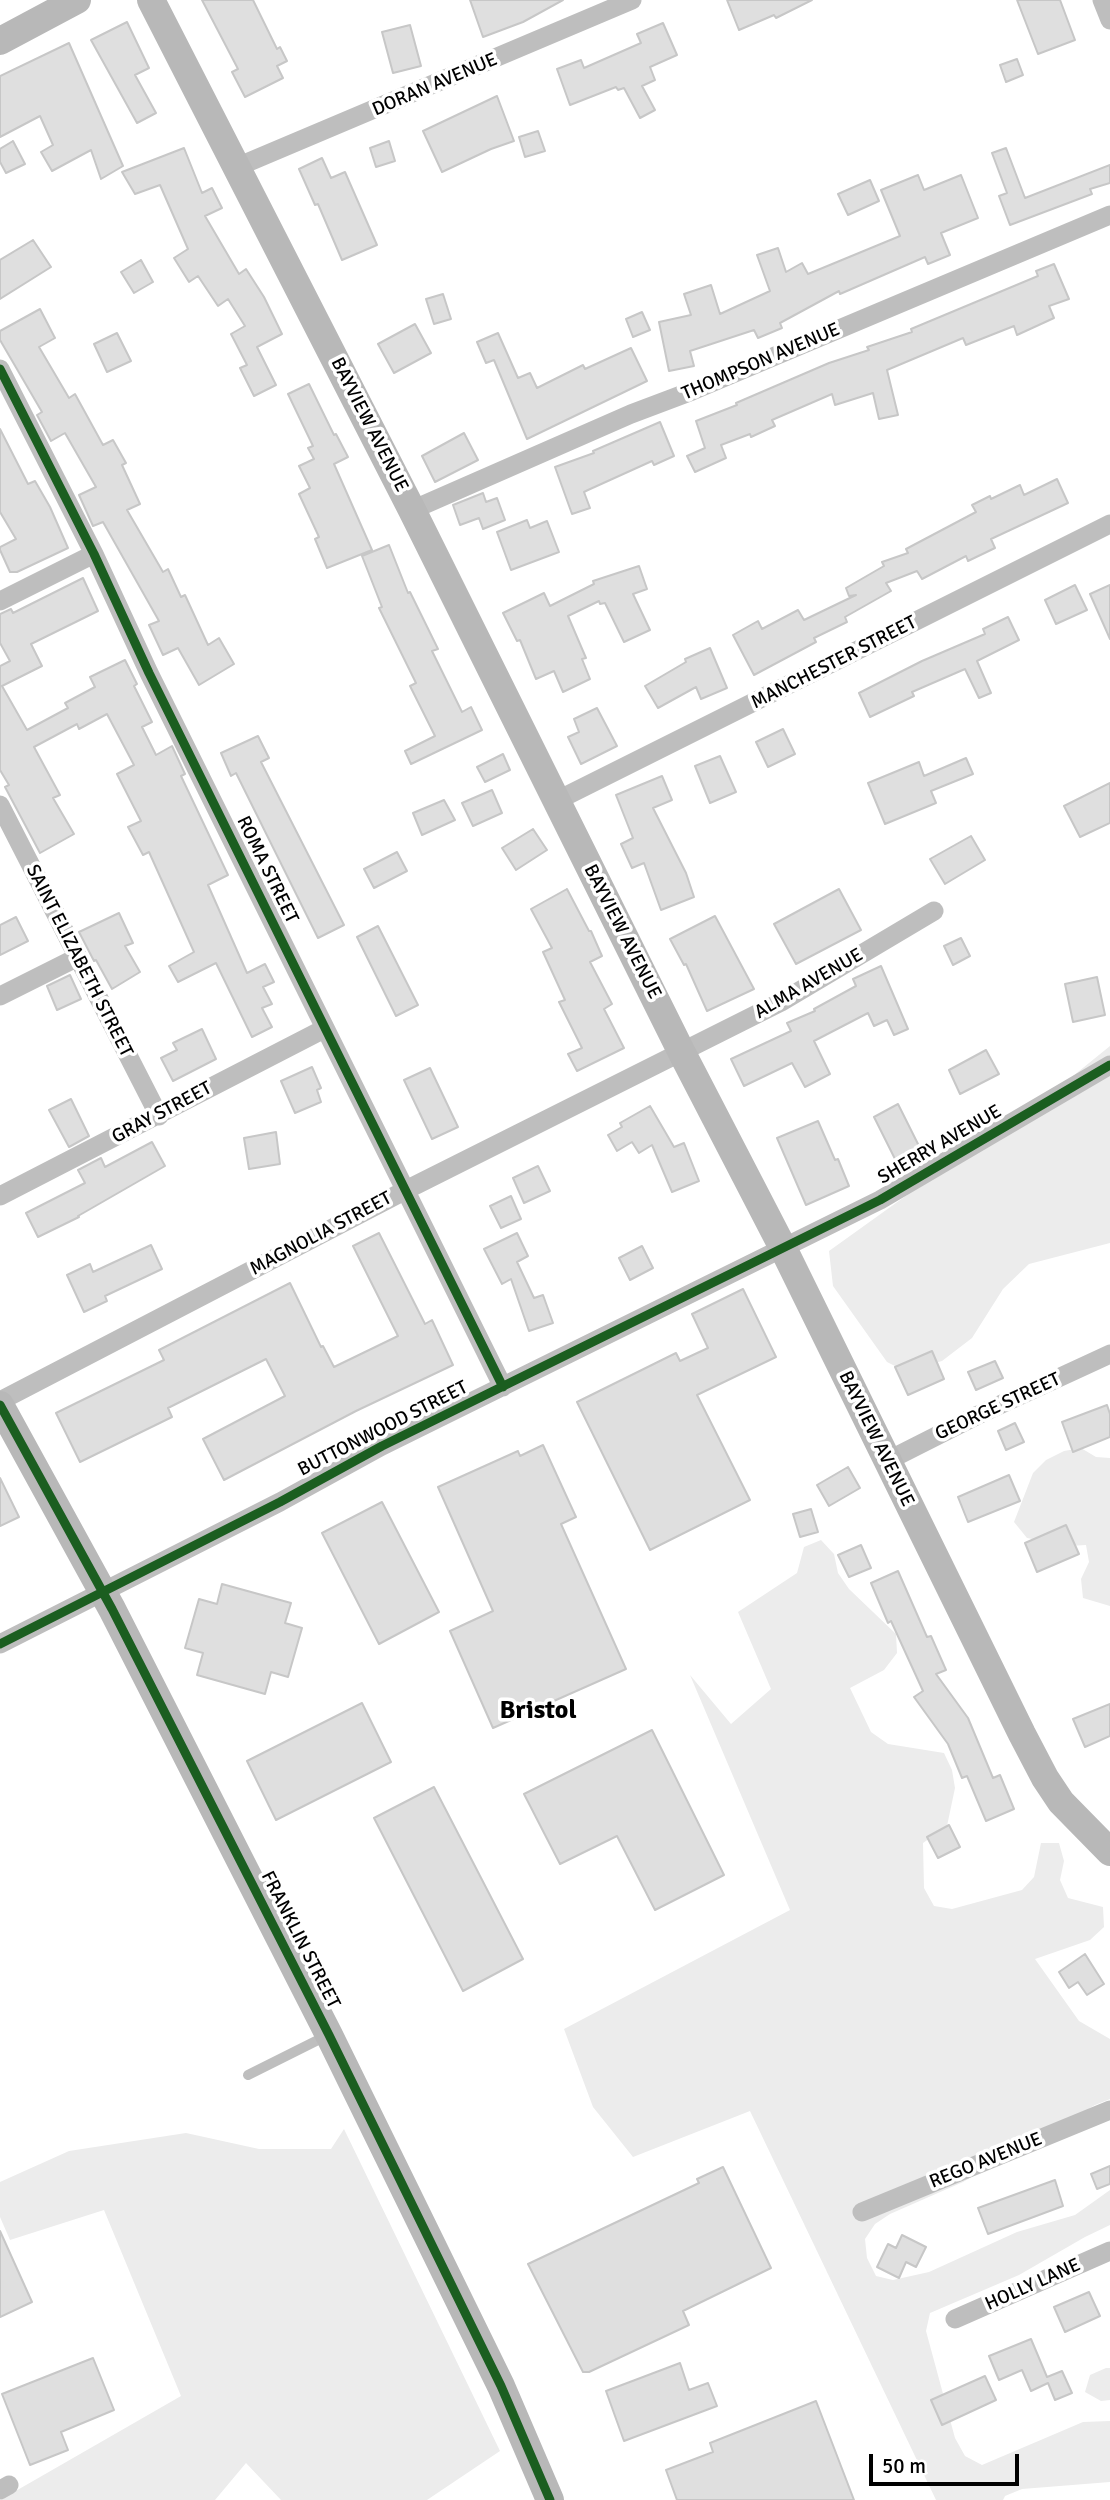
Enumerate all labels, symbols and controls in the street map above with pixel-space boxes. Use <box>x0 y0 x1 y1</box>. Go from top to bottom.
street label: DORAN AVENUE <box>369 48 501 122</box>
street label: THOMPSON AVENUE <box>678 318 844 406</box>
street label: BAYVIEW AVENUE <box>325 354 413 496</box>
street label: MANCHESTER STREET <box>748 611 920 715</box>
street label: ROMA STREET <box>231 813 303 927</box>
street label: SAINT ELIZABETH STREET <box>21 861 137 1061</box>
street label: BAYVIEW AVENUE <box>578 861 666 1003</box>
street label: ALMA AVENUE <box>751 944 867 1024</box>
street label: GRAY STREET <box>108 1077 216 1149</box>
street label: SHERRY AVENUE <box>874 1100 1006 1190</box>
street label: MAGNOLIA STREET <box>246 1187 396 1281</box>
street label: BAYVIEW AVENUE <box>833 1368 919 1510</box>
street label: GEORGE STREET <box>932 1368 1064 1446</box>
street label: BUTTONWOOD STREET <box>294 1376 472 1482</box>
district label: Bristol <box>499 1695 577 1727</box>
street label: FRANKLIN STREET <box>256 1867 344 2013</box>
street label: REGO AVENUE <box>926 2128 1046 2194</box>
street label: HOLLY LANE <box>982 2254 1084 2316</box>
scale bar <box>872 2440 1023 2484</box>
text: 50 m <box>882 2453 926 2479</box>

